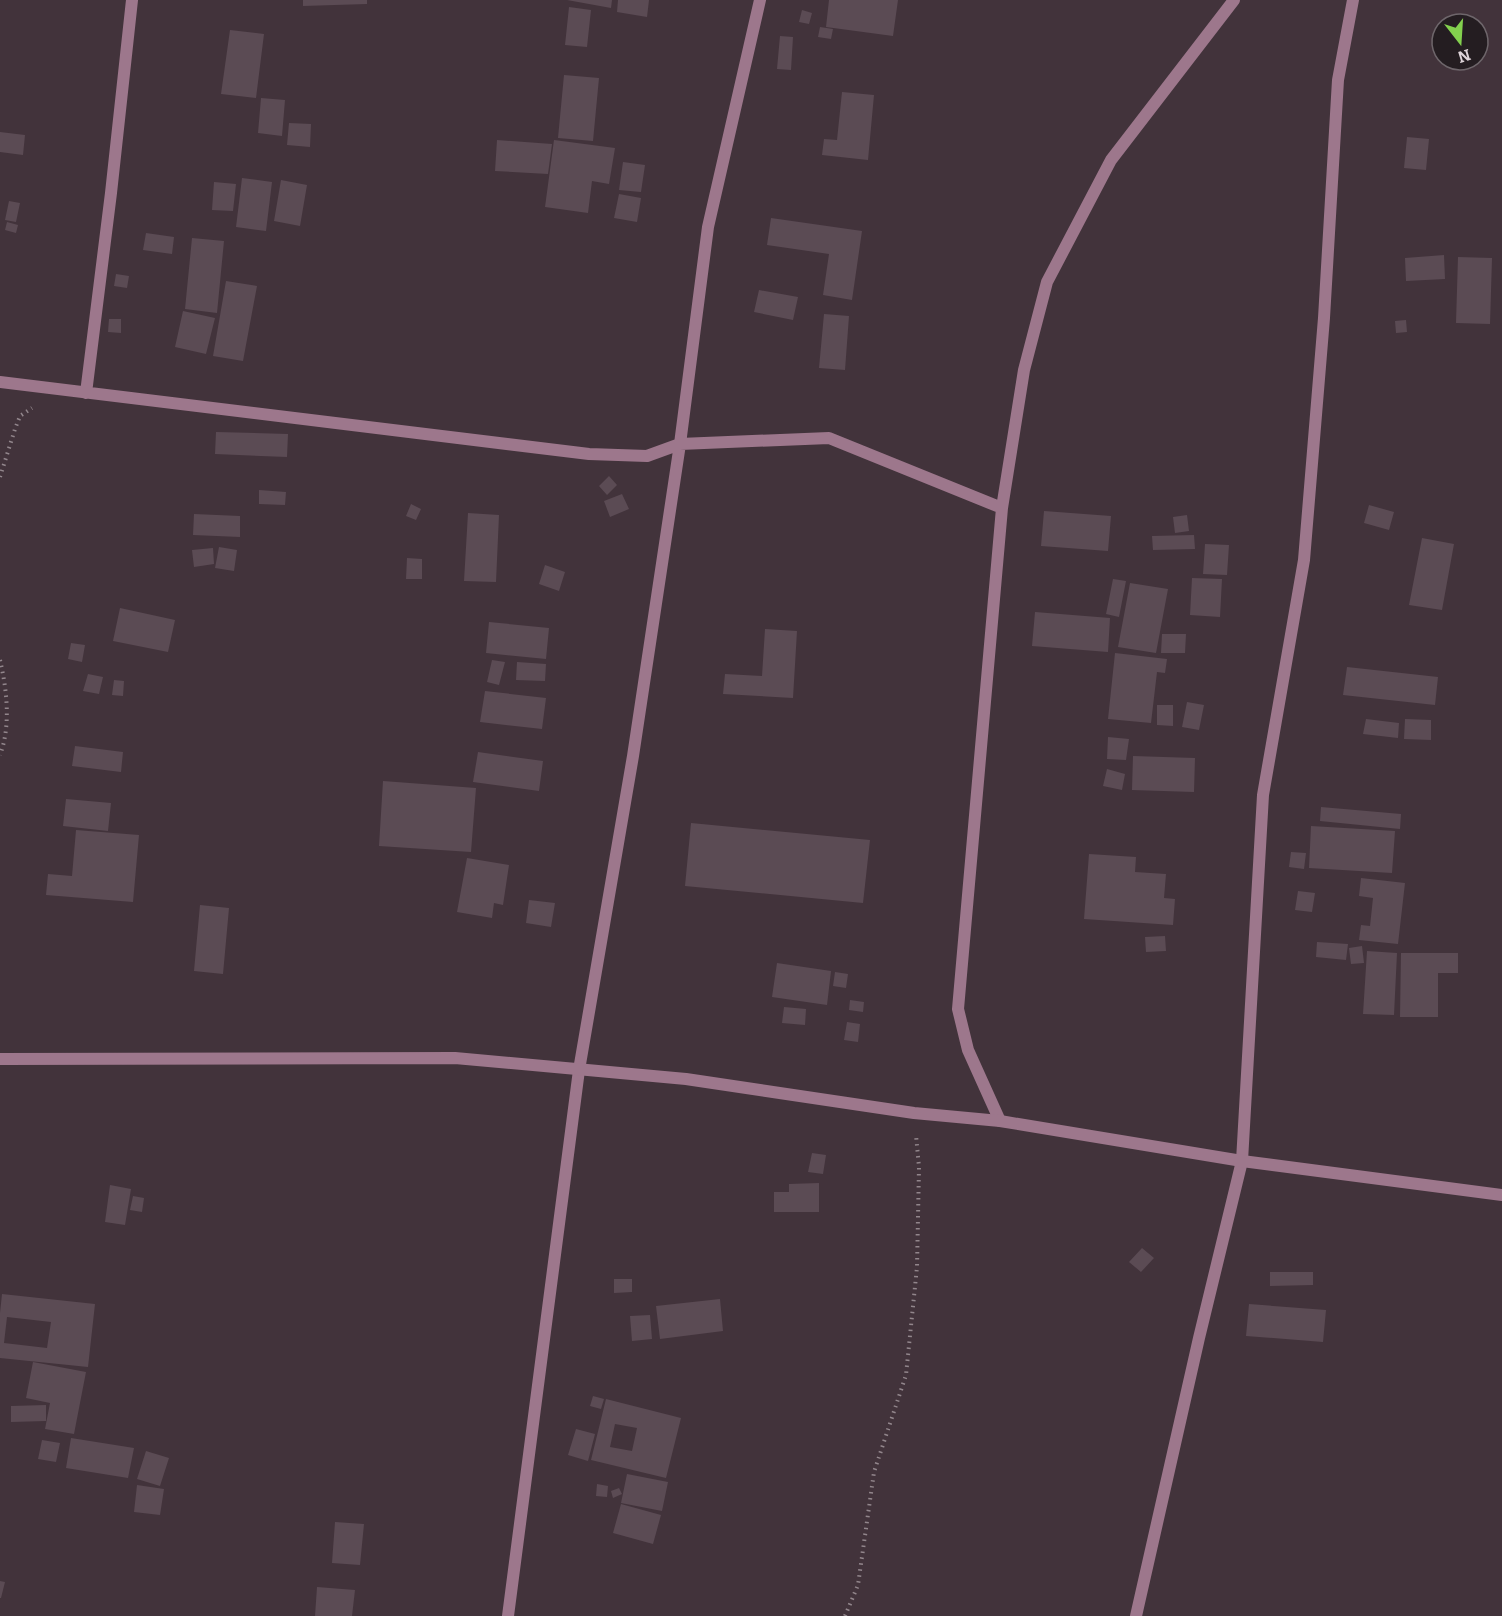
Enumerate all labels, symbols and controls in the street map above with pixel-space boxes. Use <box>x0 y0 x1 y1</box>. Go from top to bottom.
north arrow <box>1430 12 1490 72</box>
text: N <box>1456 45 1473 67</box>

